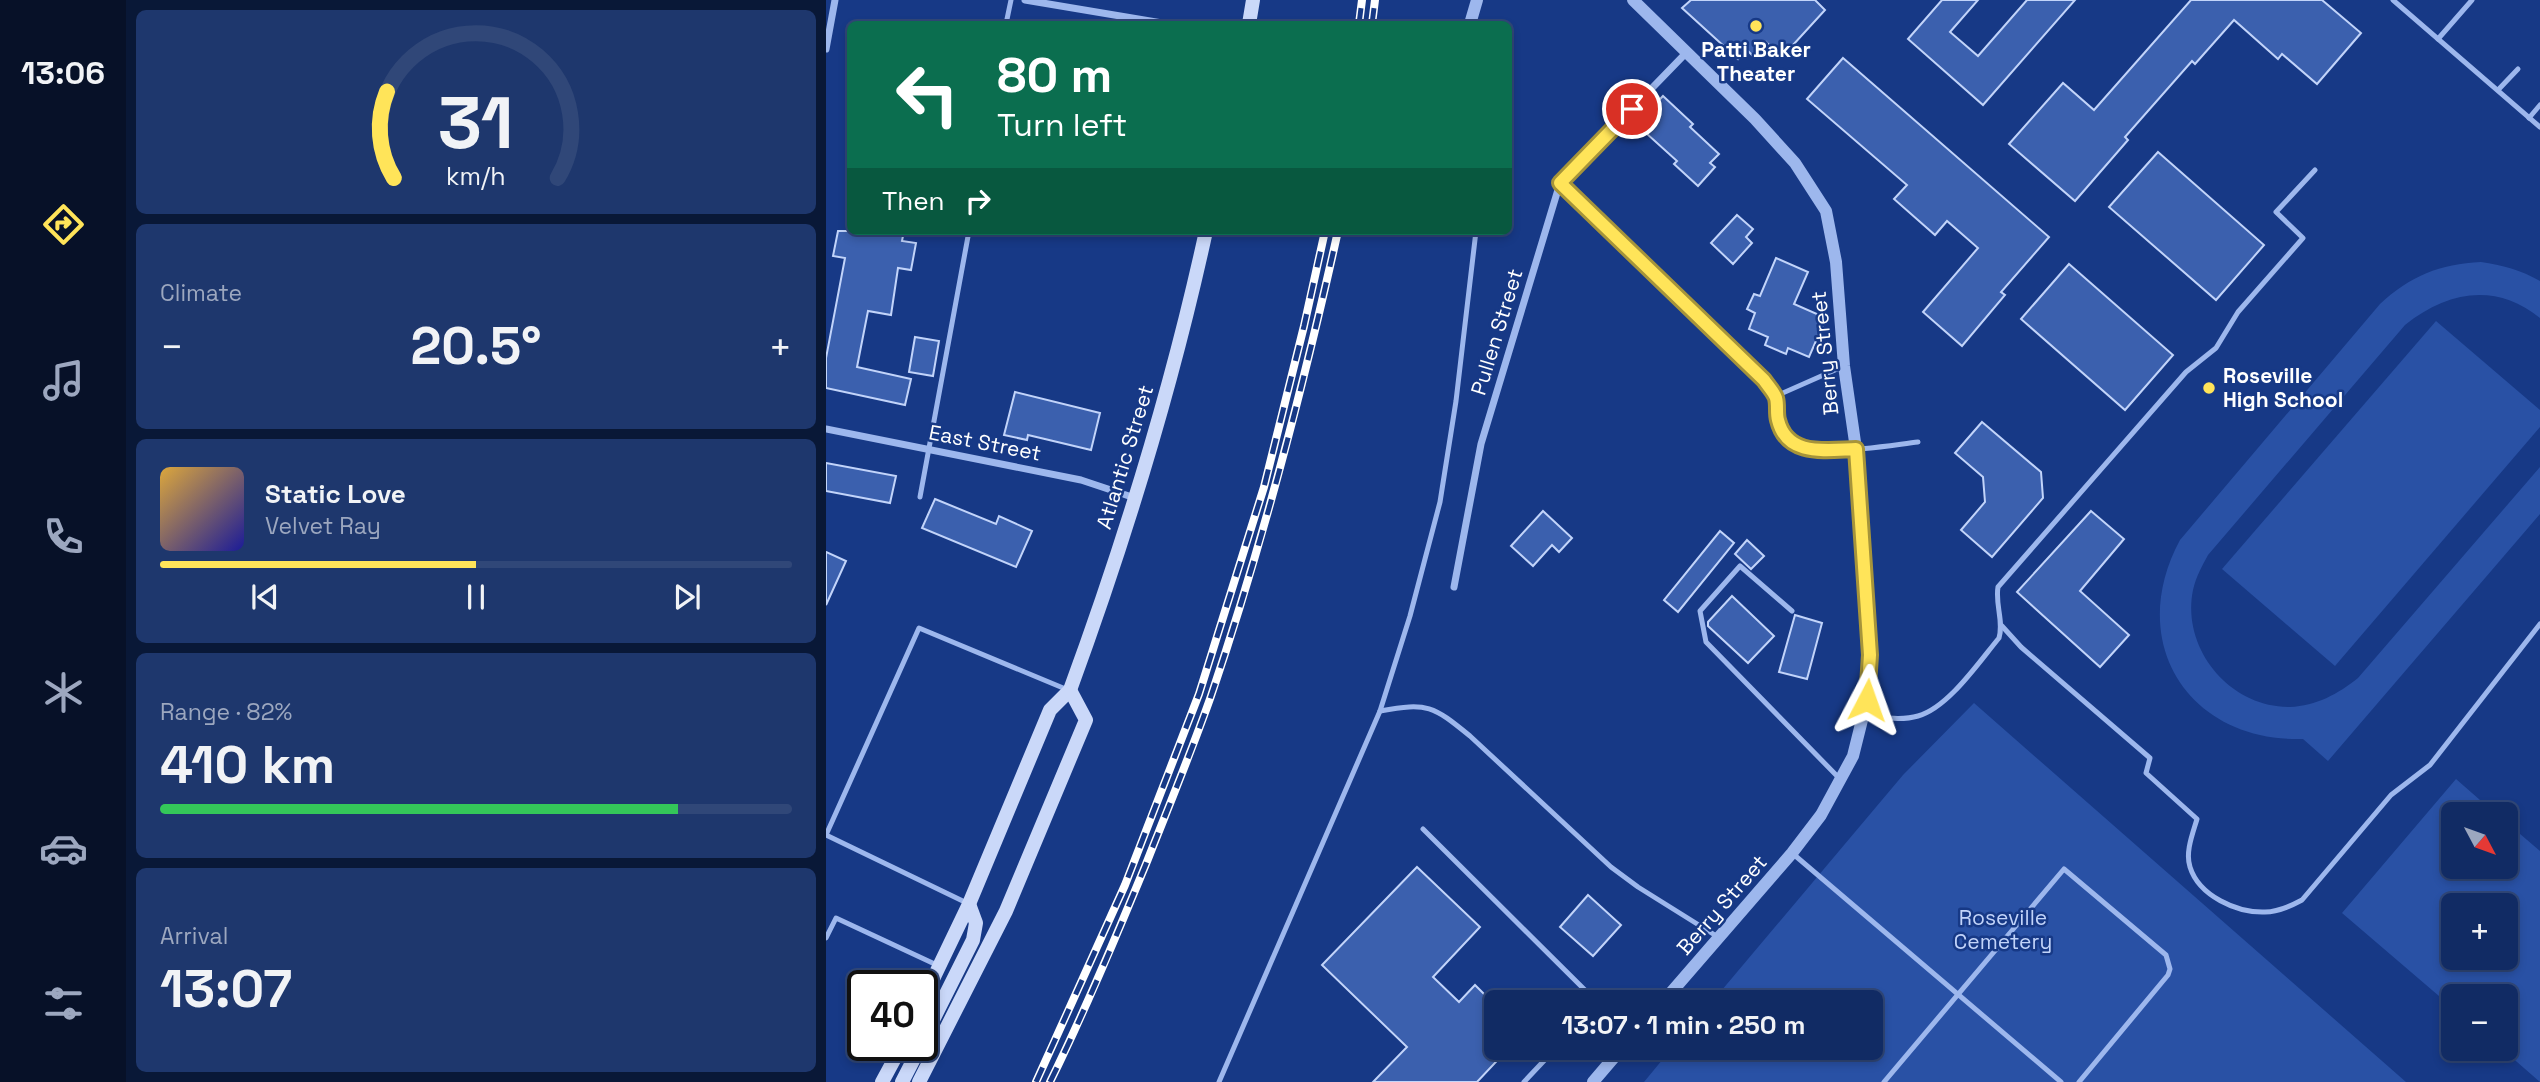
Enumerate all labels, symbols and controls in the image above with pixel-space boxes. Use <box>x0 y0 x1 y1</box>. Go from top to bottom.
marker: Patti Baker Theater <box>1748 18 1764 34</box>
place label: Patti Baker Theater <box>1701 36 1811 87</box>
text: 80 m <box>997 44 1112 106</box>
icon: left <box>882 49 973 140</box>
text: 13:06 <box>21 53 105 93</box>
text: 31 <box>438 77 514 170</box>
pin <box>1602 79 1662 139</box>
icon: arrive <box>1613 90 1651 128</box>
text: Turn left <box>997 105 1127 145</box>
text: km/h <box>446 160 506 192</box>
icon: right <box>959 182 997 220</box>
text: Then <box>882 184 945 218</box>
icon: directions <box>39 200 88 249</box>
street label: Pullen Street <box>1465 265 1529 398</box>
text: Climate <box>160 278 242 308</box>
street label: Berry Street <box>1805 290 1844 416</box>
text: 20.5° <box>410 313 542 379</box>
text: − <box>160 323 184 371</box>
text: + <box>768 323 792 371</box>
icon: music <box>39 356 88 405</box>
place label: Roseville High School <box>2223 362 2343 413</box>
marker: Roseville High School <box>2201 380 2217 396</box>
street label: Atlantic Street <box>1090 382 1159 532</box>
street label: East Street <box>927 418 1044 467</box>
text: Static Love <box>265 477 406 511</box>
text: Velvet Ray <box>265 511 381 541</box>
icon: phone <box>39 512 88 561</box>
icon: previous <box>246 578 284 616</box>
icon: pause <box>457 578 495 616</box>
icon: next <box>668 578 706 616</box>
position arrow <box>1830 663 1904 737</box>
icon: climate <box>39 668 88 717</box>
text: Range · 82% <box>160 697 292 727</box>
text: 410 km <box>160 732 335 798</box>
north arrow <box>2441 802 2518 878</box>
map controls <box>2441 802 2518 1061</box>
icon: car <box>39 824 88 873</box>
street label: Berry Street <box>1671 849 1773 961</box>
button: + <box>2441 893 2518 970</box>
park label: Roseville Cemetery <box>1954 904 2052 955</box>
text: Arrival <box>160 921 228 951</box>
text: 13:07 <box>160 956 292 1022</box>
speed limit sign: 40 <box>847 970 938 1061</box>
icon: filters <box>39 979 88 1028</box>
button: − <box>2441 984 2518 1061</box>
text: 13:07 · 1 min · 250 m <box>1562 1008 1805 1042</box>

